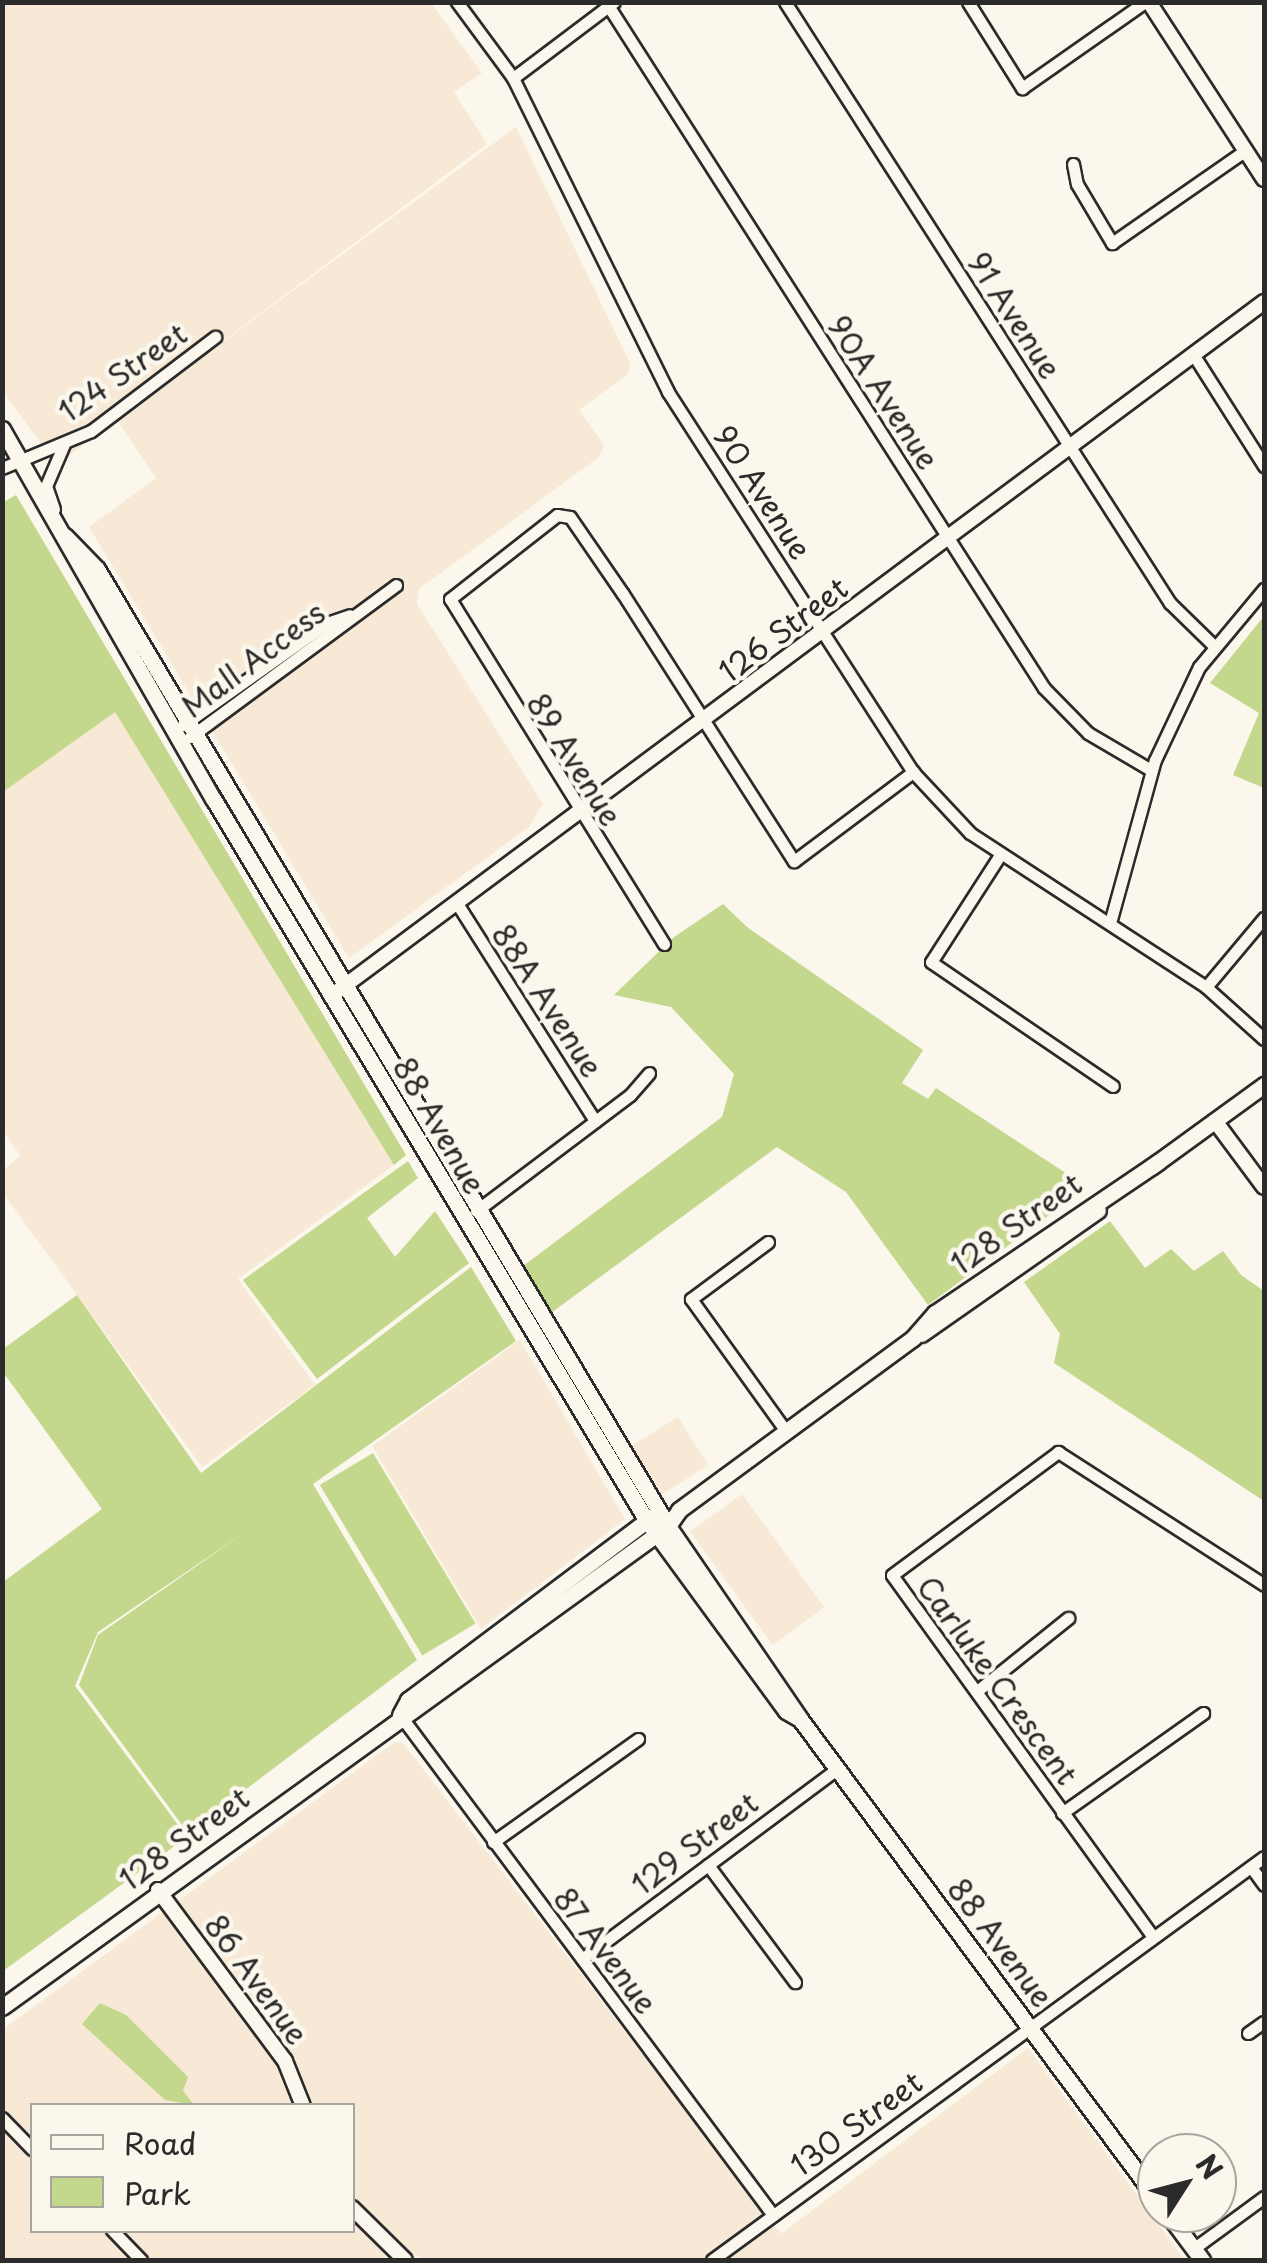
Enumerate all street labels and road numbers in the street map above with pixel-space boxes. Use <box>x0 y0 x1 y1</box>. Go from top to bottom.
street label: 91 Avenue <box>961 245 1069 385</box>
street label: 90A Avenue <box>821 309 947 475</box>
street label: 124 Street <box>49 313 195 431</box>
street label: 90 Avenue <box>707 418 819 566</box>
street label: 126 Street <box>711 568 855 690</box>
street label: Mall Access <box>174 594 332 724</box>
street label: 89 Avenue <box>520 687 630 831</box>
street label: 88A Avenue <box>486 918 610 1082</box>
street label: 88 Avenue <box>387 1051 493 1199</box>
street label: 128 Street <box>943 1164 1089 1282</box>
street label: Carluke Crescent <box>910 1568 1086 1792</box>
street label: 128 Street <box>112 1779 256 1897</box>
street label: 129 Street <box>623 1783 765 1903</box>
street label: 88 Avenue <box>942 1871 1060 2013</box>
street label: 87 Avenue <box>547 1881 665 2019</box>
street label: 86 Avenue <box>198 1907 316 2051</box>
street label: 130 Street <box>783 2063 929 2183</box>

